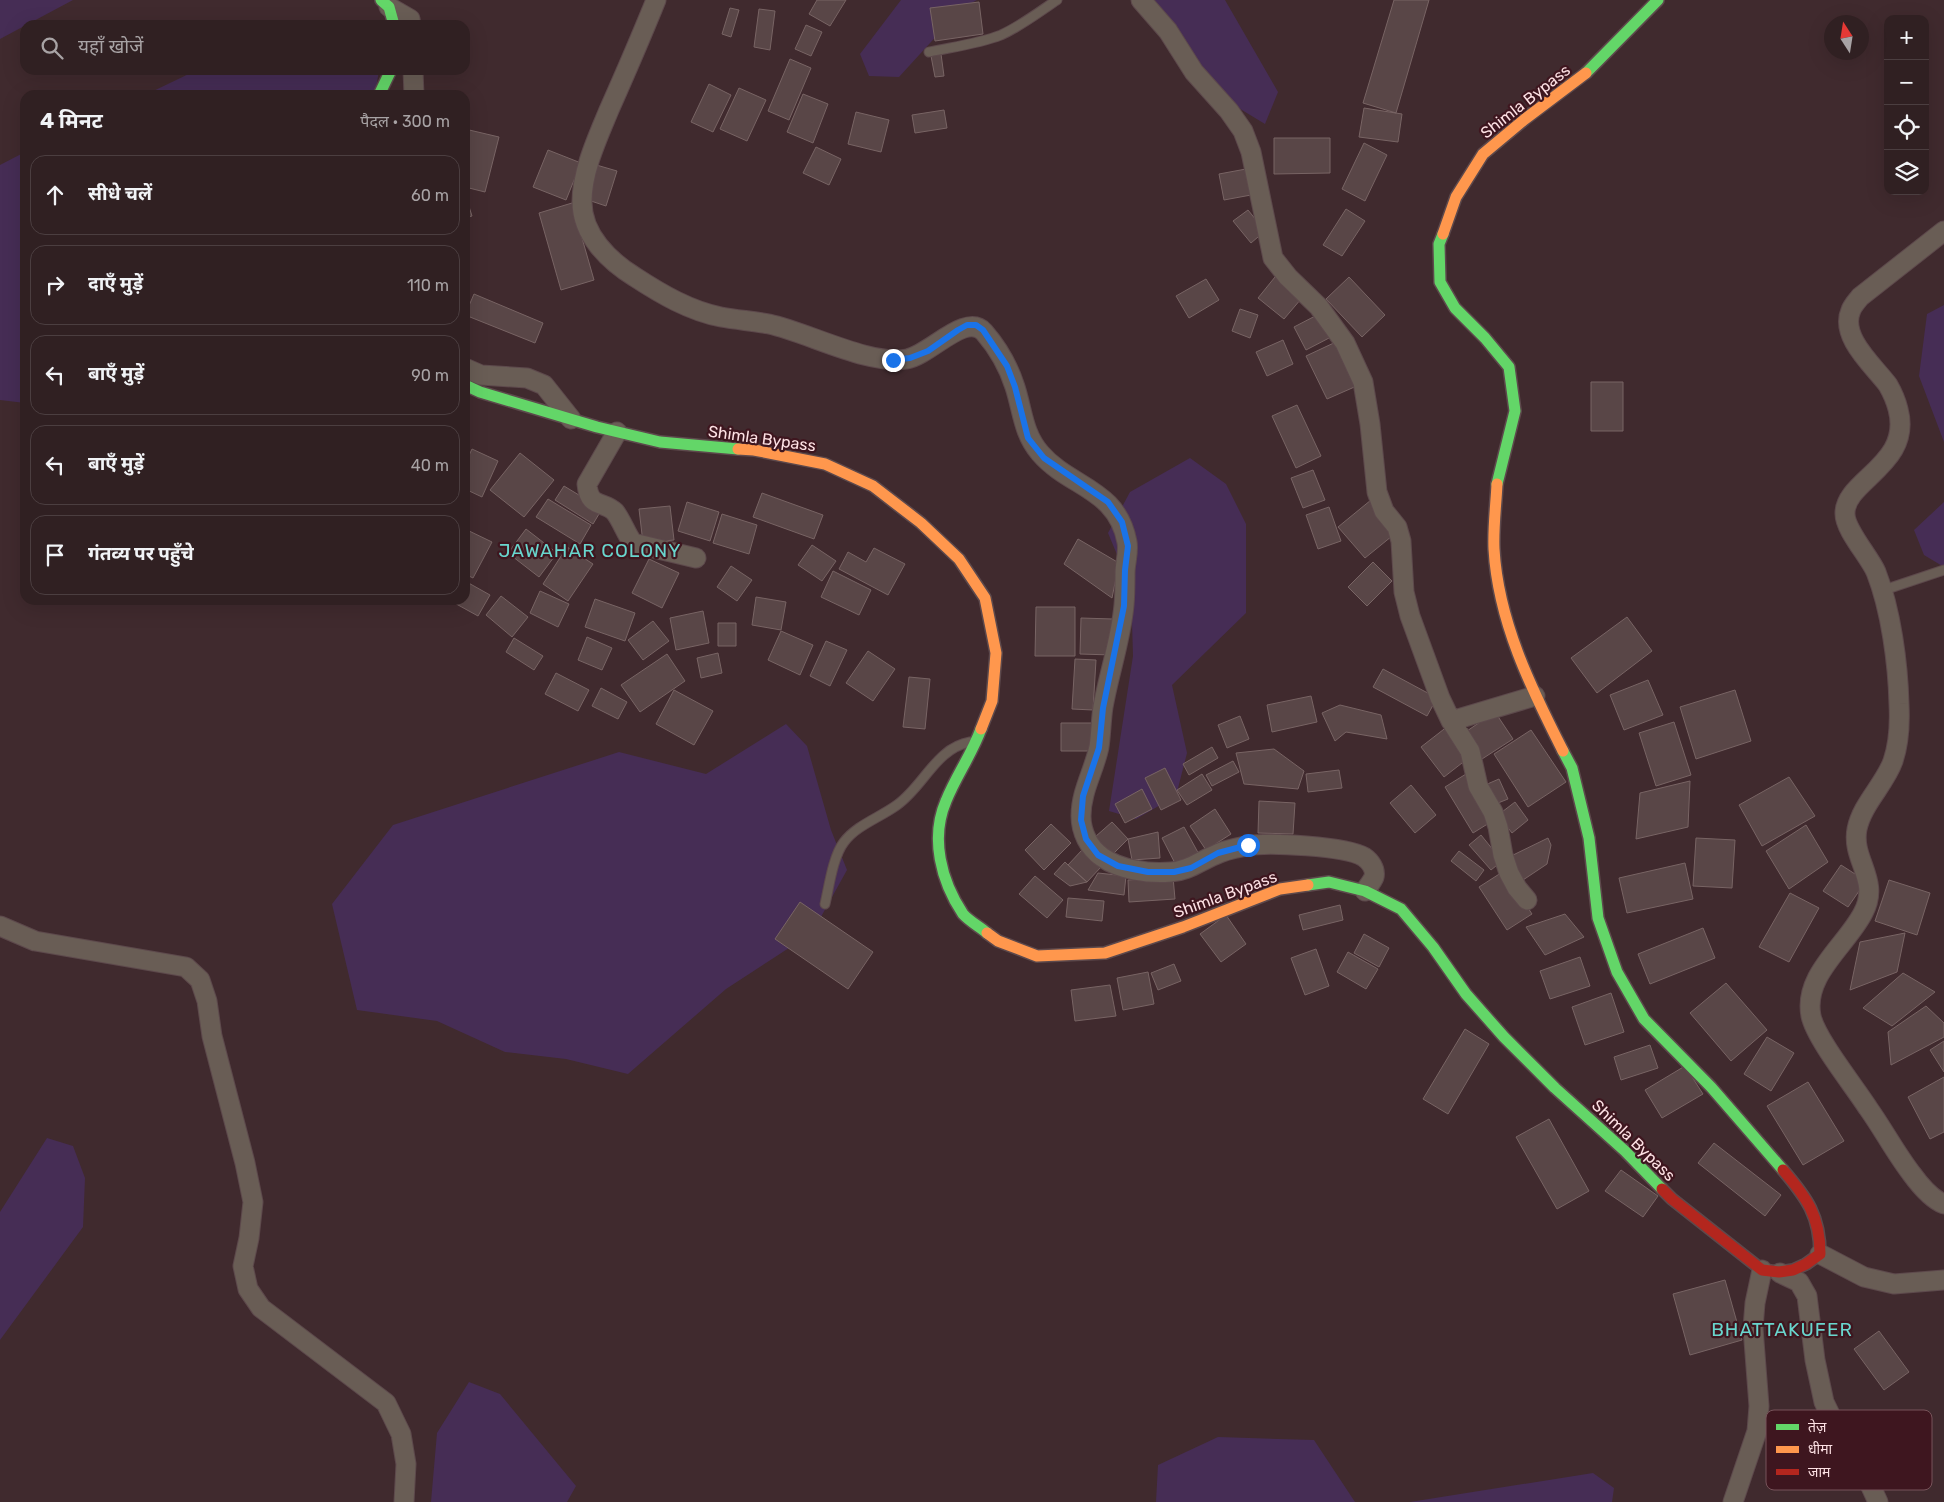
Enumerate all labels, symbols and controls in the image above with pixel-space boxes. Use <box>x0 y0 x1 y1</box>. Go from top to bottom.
north arrow <box>1824 15 1869 60</box>
map controls <box>1884 15 1929 195</box>
button: + <box>1884 15 1929 60</box>
search box <box>20 20 470 75</box>
icon: search <box>38 34 66 62</box>
text: यहाँ खोजें <box>78 35 143 58</box>
street label: Shimla Bypass <box>1477 60 1574 142</box>
button: − <box>1884 60 1929 105</box>
button: locate <box>1884 105 1929 150</box>
text: 4 मिनट <box>40 108 103 133</box>
text: पैदल · 300 m <box>360 112 450 131</box>
button: layers <box>1884 150 1929 195</box>
icon: ahead <box>41 181 69 209</box>
text: सीधे चलें <box>88 182 152 205</box>
text: 60 m <box>411 186 449 205</box>
icon: right <box>41 271 69 299</box>
text: दाएँ मुड़ें <box>88 272 143 295</box>
text: 110 m <box>407 276 449 295</box>
route end <box>882 349 905 372</box>
icon: left <box>41 361 69 389</box>
text: बाएँ मुड़ें <box>88 362 144 385</box>
text: 90 m <box>411 366 449 385</box>
street label: Shimla Bypass <box>707 422 817 455</box>
icon: left <box>41 451 69 479</box>
text: बाएँ मुड़ें <box>88 452 144 475</box>
text: 40 m <box>411 456 449 475</box>
district label: JAWAHAR COLONY <box>498 539 682 562</box>
icon: arrive <box>41 541 69 569</box>
text: गंतव्य पर पहुँचे <box>88 542 194 565</box>
route start <box>1237 834 1260 857</box>
street label: Shimla Bypass <box>1171 867 1279 922</box>
street label: Shimla Bypass <box>1588 1096 1679 1185</box>
district label: BHATTAKUFER <box>1711 1318 1853 1341</box>
legend <box>1766 1410 1932 1490</box>
text: तेज़ <box>1808 1418 1827 1436</box>
text: धीमा <box>1808 1441 1833 1458</box>
text: जाम <box>1808 1464 1831 1481</box>

